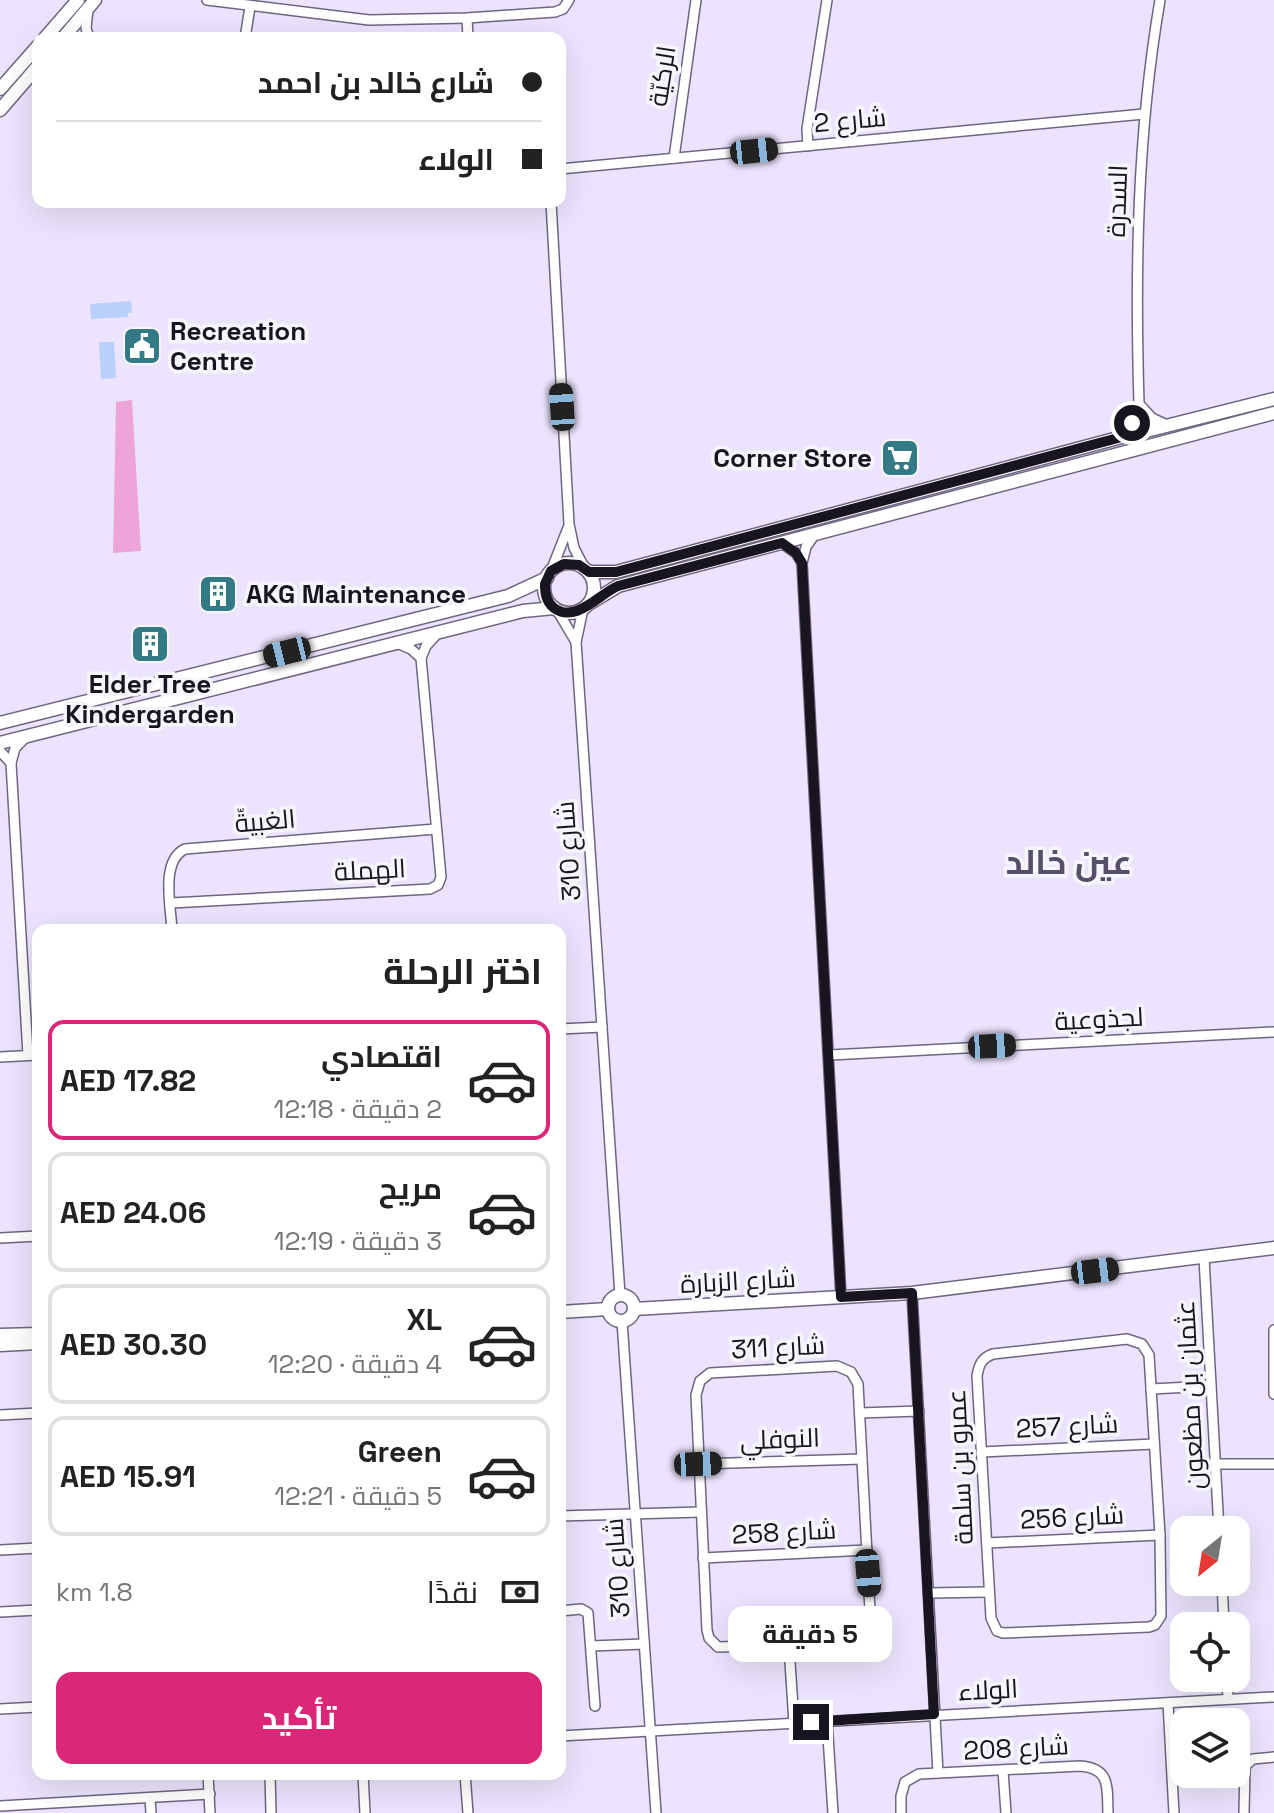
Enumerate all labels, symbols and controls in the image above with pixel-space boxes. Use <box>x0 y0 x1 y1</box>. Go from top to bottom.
street label: الركيّة <box>640 43 684 109</box>
text: شارع خالد بن احمد <box>258 63 494 102</box>
street label: شارع 2 <box>812 100 888 140</box>
car <box>729 137 779 165</box>
text: الولاء <box>418 140 494 179</box>
street label: السدرة <box>1099 164 1135 238</box>
place label: Recreation Centre <box>170 314 306 378</box>
public building icon: Recreation Centre <box>121 325 163 367</box>
car <box>548 382 576 432</box>
route start <box>1114 405 1150 441</box>
supermarket icon: Corner Store <box>879 437 921 479</box>
place label: Corner Store <box>713 441 872 475</box>
building icon: AKG Maintenance <box>197 573 239 615</box>
place label: AKG Maintenance <box>246 577 466 611</box>
building icon: Elder Tree Kindergarden <box>129 623 171 665</box>
car <box>261 635 313 669</box>
place label: Elder Tree Kindergarden <box>65 667 235 731</box>
street label: شارع 310 <box>548 800 588 902</box>
street label: الغبيةّ <box>233 801 297 841</box>
district label: عين خالد <box>1006 841 1132 884</box>
street label: الهملة <box>333 851 407 889</box>
text: اختر الرحلة <box>383 949 542 995</box>
street label: لجذوعية <box>1054 1000 1144 1038</box>
car <box>967 1033 1017 1059</box>
text: اقتصادي <box>321 1037 442 1076</box>
icon: car <box>466 1044 538 1116</box>
text: AED 17.82 <box>60 1061 196 1100</box>
text: 2 دقيقة · 12:18 <box>274 1092 442 1126</box>
text: مريح <box>379 1169 442 1208</box>
icon: car <box>466 1176 538 1248</box>
text: AED 24.06 <box>60 1193 206 1232</box>
text: 3 دقيقة · 12:19 <box>274 1224 442 1258</box>
car <box>1070 1256 1120 1286</box>
street label: شارع الزبارة <box>679 1261 797 1301</box>
text: XL <box>406 1300 442 1339</box>
street label: عثمان بن مظعون <box>1168 1300 1212 1490</box>
icon: car <box>466 1308 538 1380</box>
text: AED 30.30 <box>60 1325 207 1364</box>
street label: شارع 311 <box>730 1328 826 1366</box>
text: 4 دقيقة · 12:20 <box>268 1347 442 1381</box>
street label: عمرو بن سلمة <box>939 1388 981 1546</box>
street label: شارع 257 <box>1015 1406 1119 1446</box>
street label: النوفلي <box>739 1421 821 1461</box>
text: Green <box>358 1432 442 1471</box>
icon: car <box>466 1440 538 1512</box>
car <box>674 1451 722 1477</box>
text: AED 15.91 <box>60 1457 196 1496</box>
text: 5 دقيقة · 12:21 <box>274 1479 442 1513</box>
street label: شارع 256 <box>1019 1497 1125 1537</box>
street label: شارع 258 <box>731 1512 837 1552</box>
north arrow <box>1170 1516 1250 1596</box>
map controls <box>1170 1516 1250 1788</box>
street label: شارع 310 <box>597 1517 637 1619</box>
car <box>854 1548 882 1598</box>
icon: cash <box>498 1570 542 1614</box>
text: نقدًا <box>427 1573 478 1612</box>
text: 1.8 km <box>56 1575 133 1609</box>
callout: 5 دقيقة <box>729 1606 893 1662</box>
button: locate <box>1170 1612 1250 1692</box>
text: 5 دقيقة <box>762 1617 858 1651</box>
street label: الولاء <box>957 1671 1019 1709</box>
button: تأكيد <box>56 1672 542 1764</box>
route end <box>793 1704 829 1740</box>
button: layers <box>1170 1708 1250 1788</box>
street label: شارع 208 <box>962 1728 1070 1768</box>

